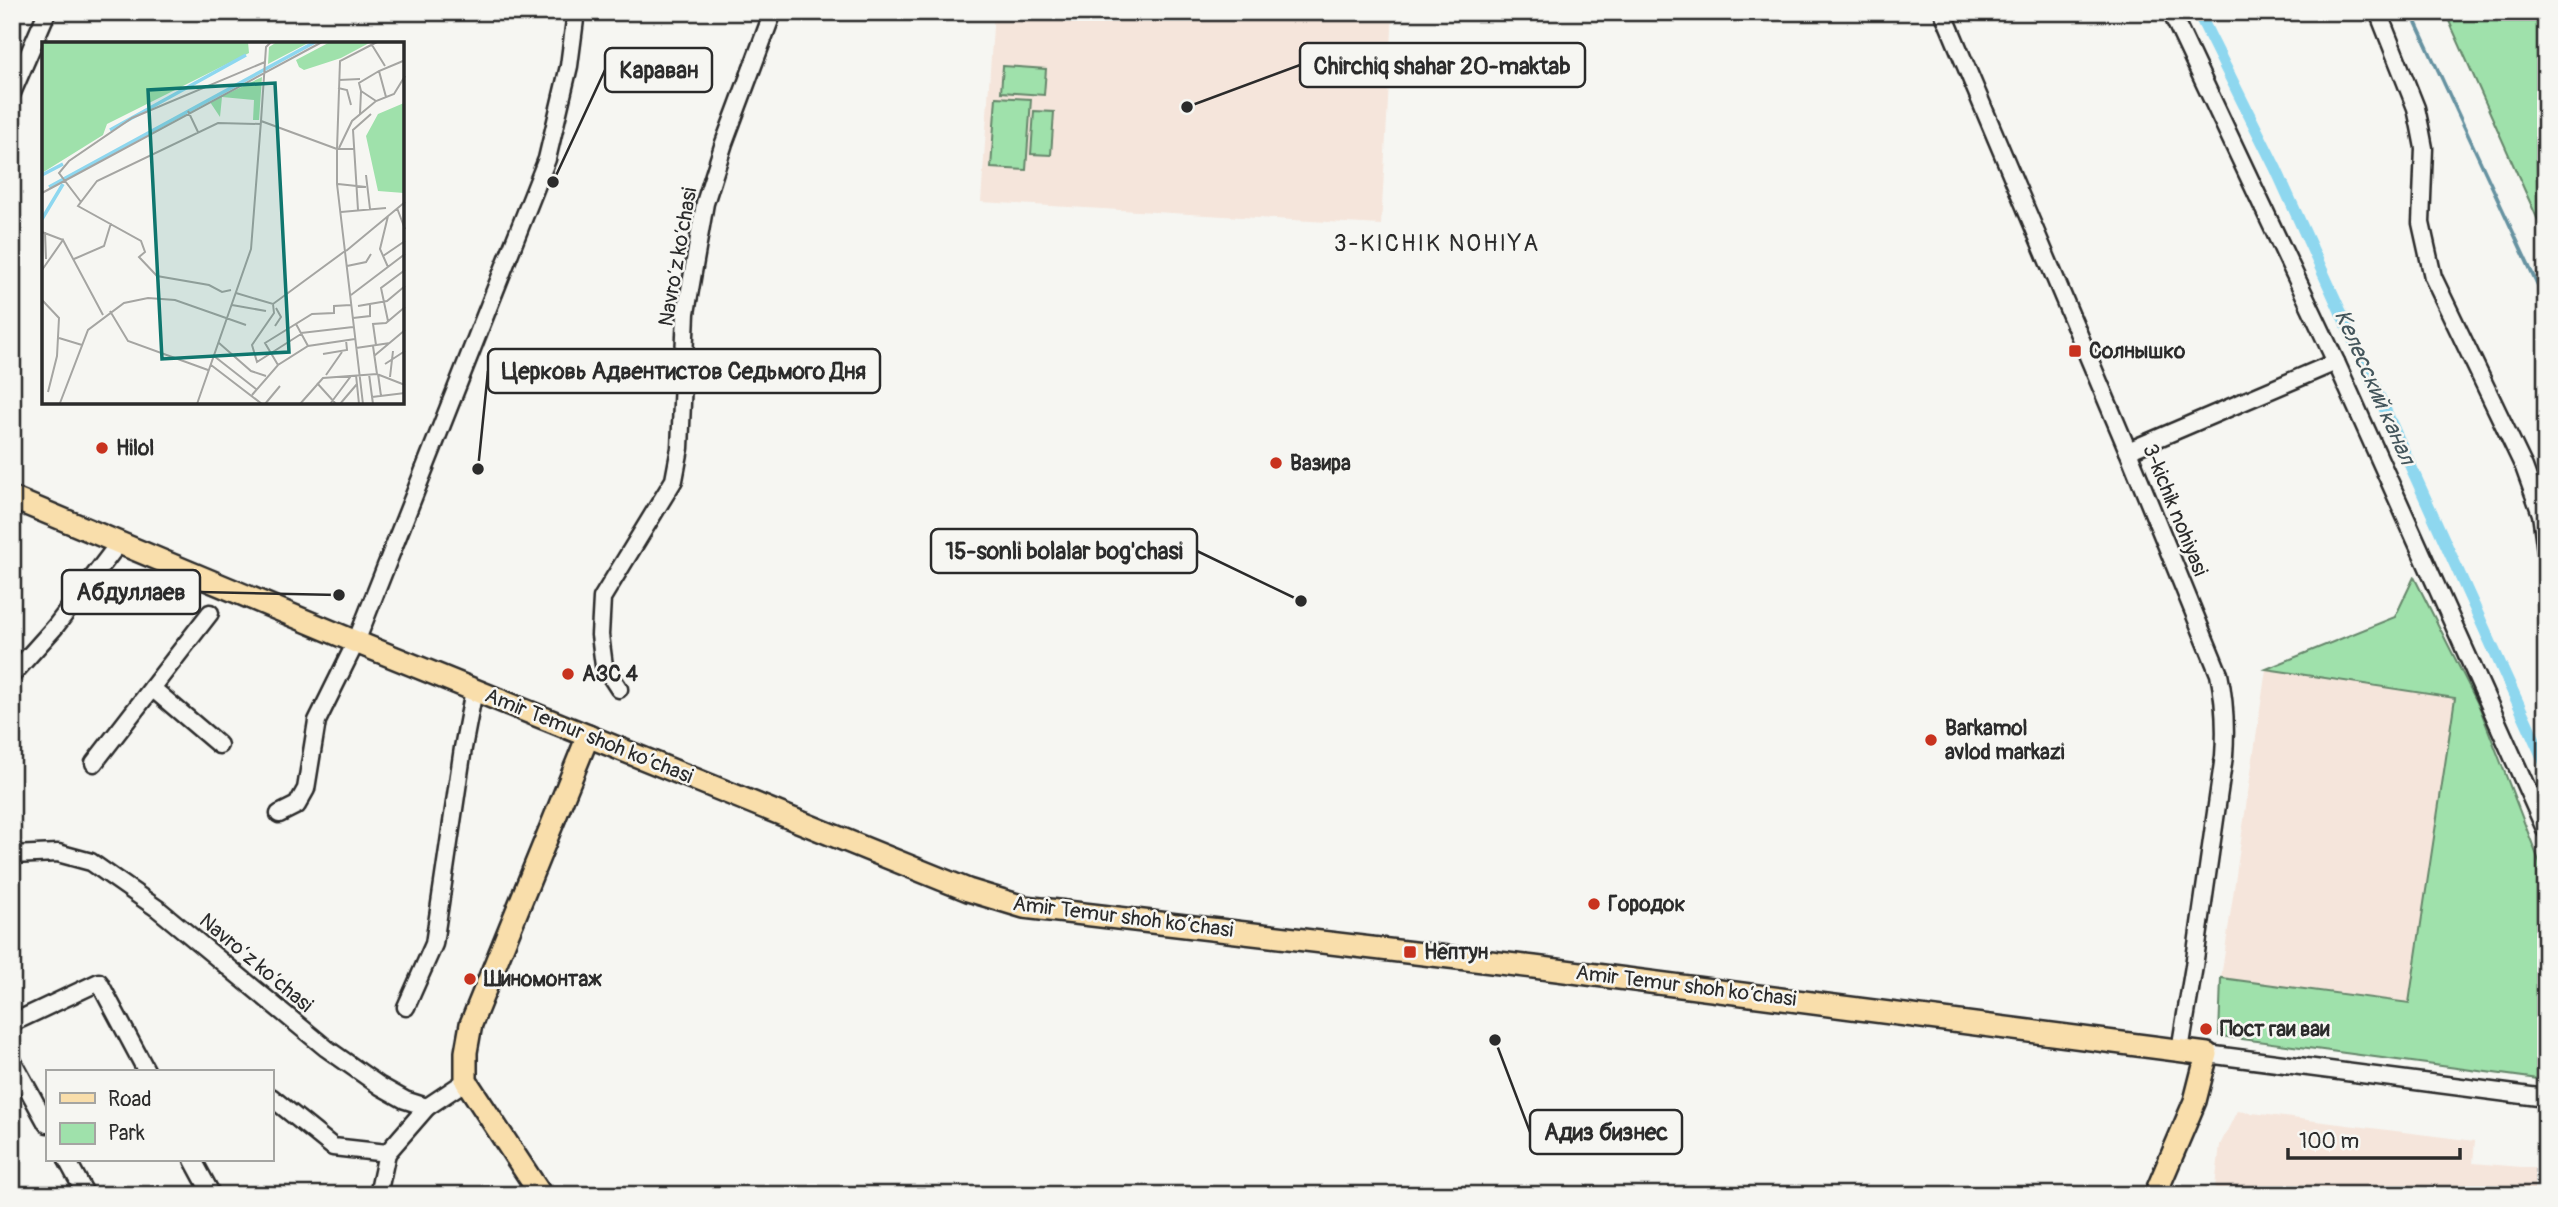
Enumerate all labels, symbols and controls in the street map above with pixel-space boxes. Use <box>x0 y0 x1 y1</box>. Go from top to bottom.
inset map <box>42 42 404 404</box>
callout: Chirchiq shahar 20-maktab <box>1300 43 1585 87</box>
callout: Караван <box>605 48 712 92</box>
text: Chirchiq shahar 20-maktab <box>1314 52 1570 81</box>
text: Караван <box>620 56 698 85</box>
street label: Navro‘z ko‘chasi <box>652 185 704 329</box>
district label: 3-KICHIK NOHIYA <box>1334 229 1540 258</box>
water label: Келесский канал <box>2328 305 2423 471</box>
place label: Солнышко <box>2089 338 2186 365</box>
marker: Солнышко <box>2067 343 2083 359</box>
callout: Церковь Адвентистов Седьмого Дня <box>488 349 880 393</box>
text: Церковь Адвентистов Седьмого Дня <box>502 357 866 386</box>
place label: Hilol <box>116 435 154 462</box>
marker: Hilol <box>94 440 110 456</box>
street label: 3-kichik nohiyasi <box>2136 440 2214 580</box>
place label: Вазира <box>1290 450 1351 477</box>
marker: Вазира <box>1268 455 1284 471</box>
callout: 15-sonli bolalar bog'chasi <box>931 529 1197 573</box>
text: 15-sonli bolalar bog'chasi <box>945 537 1183 566</box>
callout: Абдуллаев <box>62 570 200 614</box>
text: Абдуллаев <box>76 578 186 607</box>
place label: АЗС 4 <box>582 661 639 688</box>
marker: АЗС 4 <box>560 666 576 682</box>
street label: Amir Temur shoh ko‘chasi <box>481 682 697 790</box>
place label: Barkamol avlod markazi <box>1945 715 2065 766</box>
marker: Barkamol avlod markazi <box>1923 732 1939 748</box>
street label: Amir Temur shoh ko‘chasi <box>1011 890 1235 944</box>
place label: Городок <box>1608 891 1685 918</box>
marker: Городок <box>1586 896 1602 912</box>
street label: Navro‘z ko‘chasi <box>193 907 319 1019</box>
place label: Нептун <box>1424 939 1488 966</box>
marker: Нептун <box>1402 944 1418 960</box>
street label: Amir Temur shoh ko‘chasi <box>1574 959 1798 1013</box>
place label: Шиномонтаж <box>483 966 602 993</box>
marker: Шиномонтаж <box>462 971 478 987</box>
place label: Пост гаи ваи <box>2220 1016 2330 1043</box>
marker: Пост гаи ваи <box>2198 1021 2214 1037</box>
legend <box>46 1070 273 1162</box>
text: Road <box>108 1086 152 1113</box>
callout: Адиз бизнес <box>1530 1110 1682 1154</box>
scale bar <box>2288 1116 2460 1160</box>
text: Адиз бизнес <box>1544 1118 1668 1147</box>
text: Park <box>108 1120 145 1147</box>
text: 100 m <box>2299 1128 2359 1155</box>

